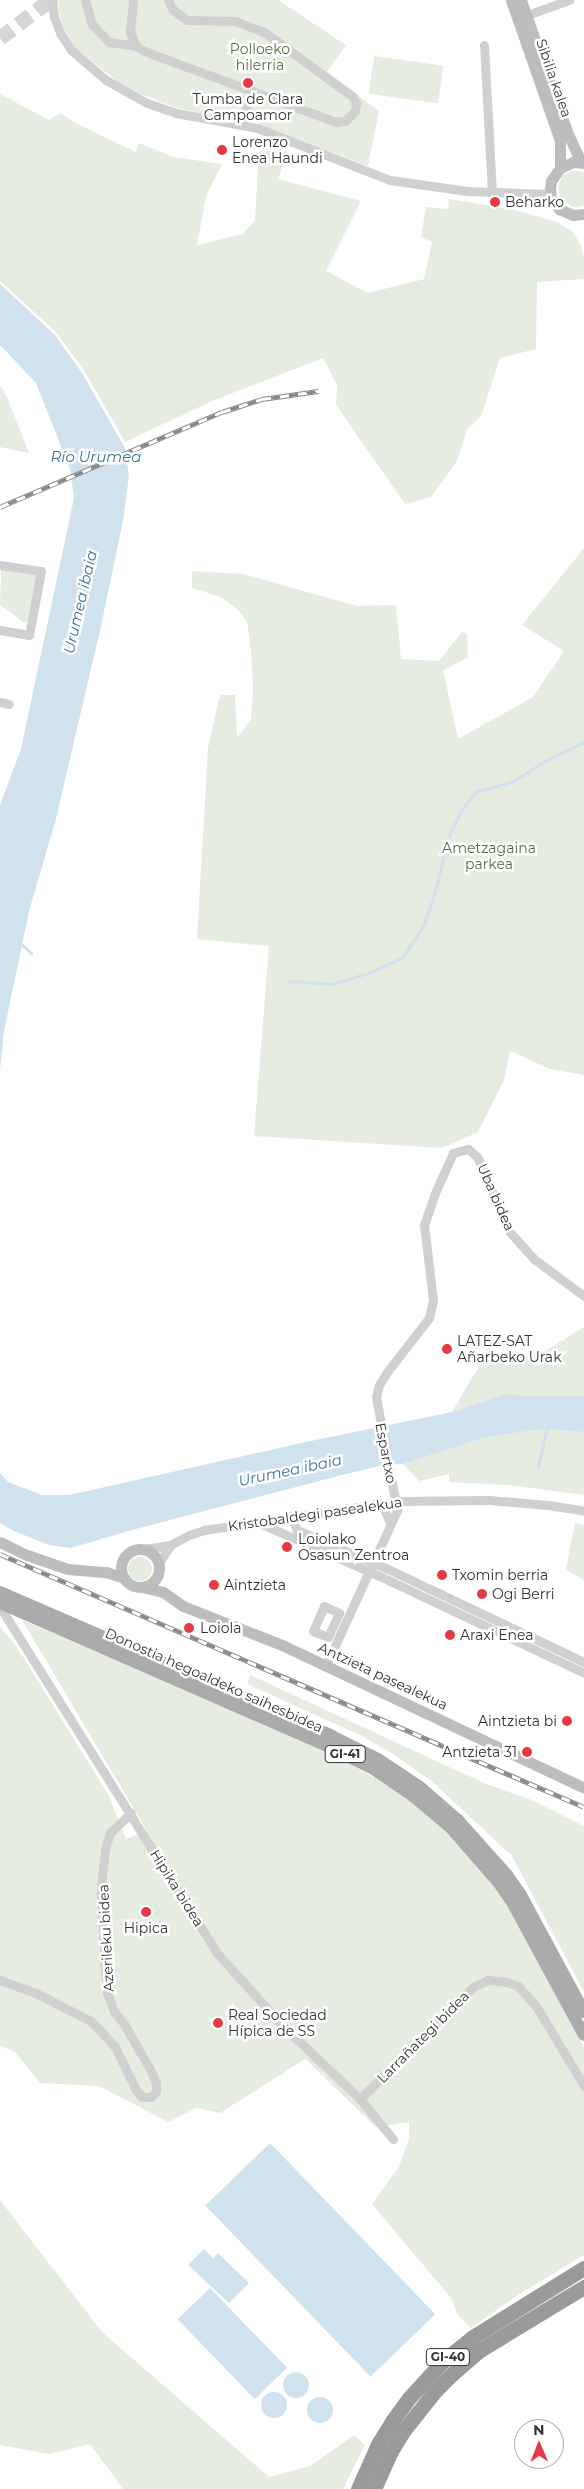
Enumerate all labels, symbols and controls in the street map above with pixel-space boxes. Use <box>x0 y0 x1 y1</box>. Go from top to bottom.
street label: Sibilia kalea <box>533 37 575 119</box>
park label: Polloeko hilerria <box>230 41 290 74</box>
marker: Tumba de Clara Campoamor <box>242 77 254 89</box>
place label: Tumba de Clara Campoamor <box>193 91 303 124</box>
place label: Lorenzo Enea Haundi <box>232 134 323 166</box>
marker: Lorenzo Enea Haundi <box>216 144 228 156</box>
place label: Beharko <box>505 194 564 210</box>
marker: Beharko <box>489 196 501 208</box>
water label: Río Urumea <box>51 448 141 466</box>
water label: Urumea ibaia <box>59 549 101 655</box>
park label: Ametzagaina parkea <box>442 840 536 872</box>
street label: Uba bidea <box>474 1161 518 1233</box>
place label: LATEZ-SAT Añarbeko Urak <box>457 1333 562 1365</box>
marker: LATEZ-SAT Añarbeko Urak <box>441 1343 453 1355</box>
street label: Espartxo <box>372 1421 400 1485</box>
water label: Urumea ibaia <box>237 1450 343 1490</box>
street label: Kristobaldegi pasealekua <box>227 1493 403 1535</box>
place label: Loiolako Osasun Zentroa <box>298 1531 409 1564</box>
marker: Loiolako Osasun Zentroa <box>280 1540 294 1554</box>
place label: Txomin berria <box>452 1567 548 1583</box>
marker: Txomin berria <box>436 1569 448 1581</box>
place label: Aintzieta <box>224 1577 286 1593</box>
marker: Aintzieta <box>208 1579 220 1591</box>
place label: Ogi Berri <box>492 1586 555 1602</box>
marker: Ogi Berri <box>476 1588 488 1600</box>
place label: Loiola <box>200 1620 241 1636</box>
marker: Loiola <box>182 1621 196 1635</box>
street label: Donostia hegoaldeko saihesbidea <box>103 1624 325 1736</box>
place label: Araxi Enea <box>460 1627 534 1643</box>
marker: Araxi Enea <box>444 1629 456 1641</box>
street label: Antzieta pasealekua <box>316 1639 450 1713</box>
place label: Aintzieta bi <box>478 1713 557 1729</box>
marker: Aintzieta bi <box>561 1715 573 1727</box>
place label: Antzieta 31 <box>442 1744 517 1760</box>
road number: GI-41 <box>324 1745 366 1764</box>
marker: Antzieta 31 <box>521 1746 533 1758</box>
street label: Hipika bidea <box>147 1846 207 1930</box>
street label: Azerileku bidea <box>95 1884 117 1992</box>
marker: Hipica <box>140 1906 152 1918</box>
place label: Hipica <box>124 1920 168 1936</box>
street label: Larrañategi bidea <box>374 1988 472 2086</box>
place label: Real Sociedad Hípica de SS <box>228 2007 327 2040</box>
marker: Real Sociedad Hípica de SS <box>212 2017 224 2029</box>
road number: GI-40 <box>426 2348 470 2366</box>
north arrow <box>514 2419 564 2469</box>
text: N <box>533 2421 545 2439</box>

